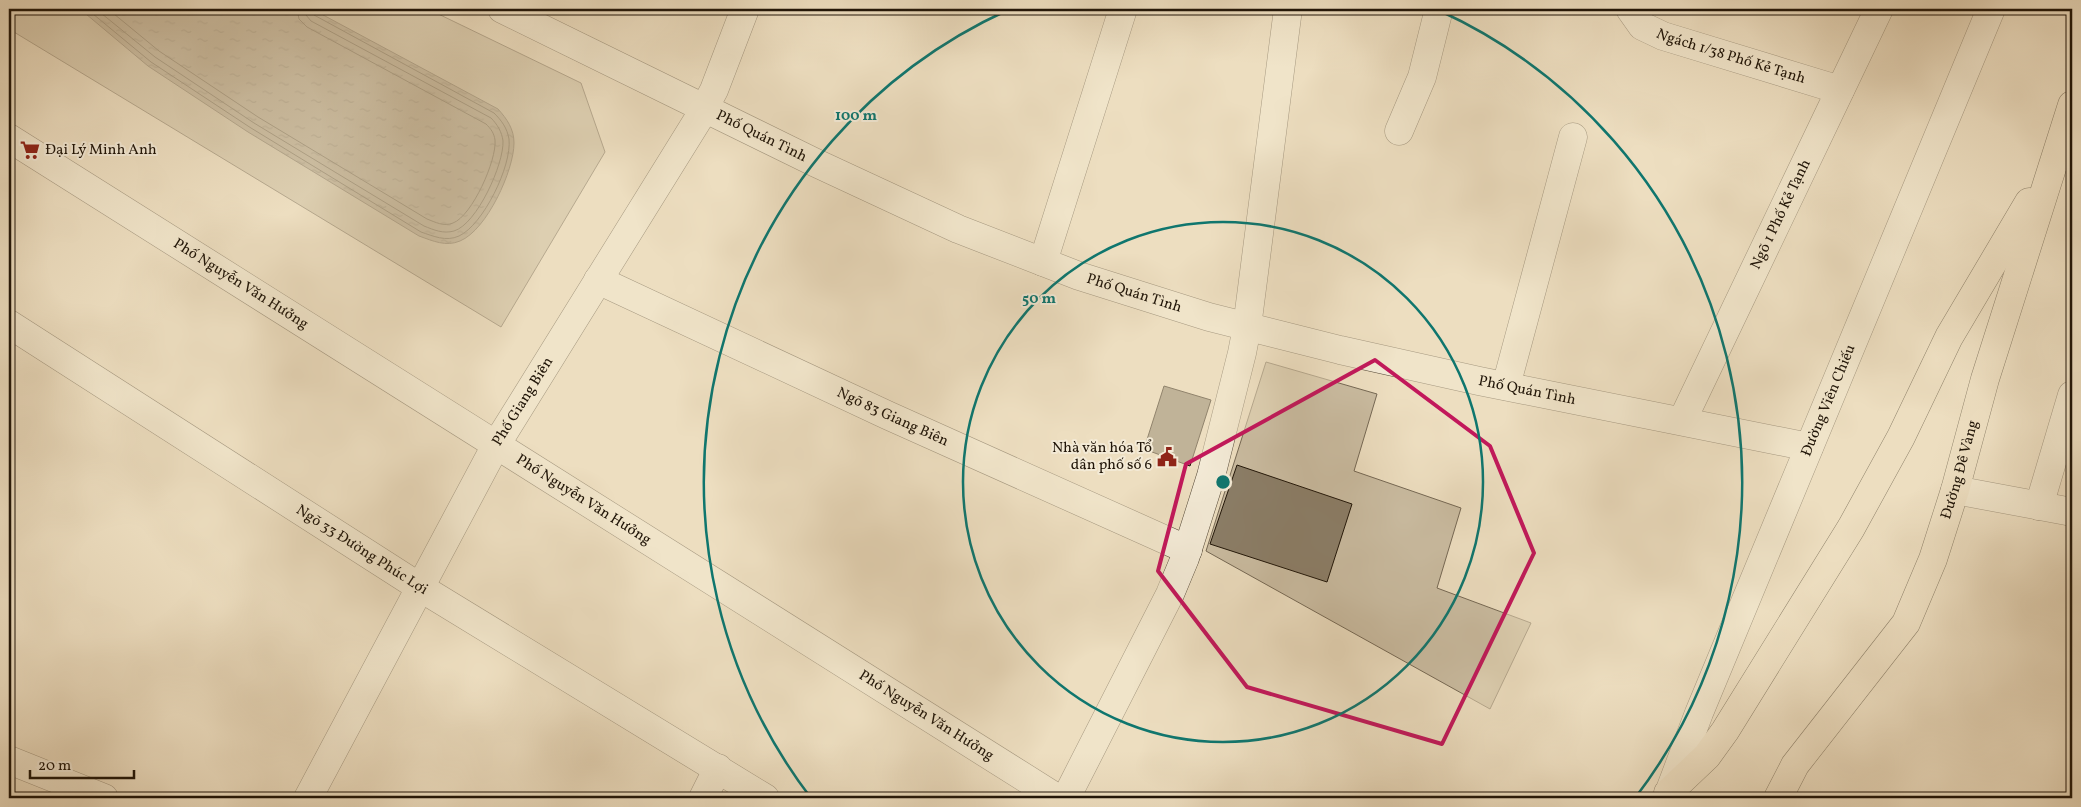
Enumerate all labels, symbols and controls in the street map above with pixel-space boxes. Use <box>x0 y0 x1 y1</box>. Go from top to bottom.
street label: Ngách 1/38 Phố Kẻ Tạnh <box>1653 24 1808 89</box>
street label: Phố Quán Tình <box>712 105 810 167</box>
text: 100 m <box>835 106 878 127</box>
supermarket icon: Đại Lý Minh Anh <box>19 139 41 161</box>
place label: Đại Lý Minh Anh <box>45 140 157 161</box>
street label: Ngõ 1 Phố Kẻ Tạnh <box>1745 156 1816 273</box>
street label: Phố Nguyễn Văn Hưởng <box>169 233 313 335</box>
street label: Phố Quán Tình <box>1084 269 1185 318</box>
text: 50 m <box>1022 289 1056 310</box>
street label: Đường Viên Chiếu <box>1796 341 1861 460</box>
street label: Phố Giang Biên <box>487 353 559 450</box>
street label: Phố Quán Tình <box>1477 371 1578 411</box>
street label: Ngõ 83 Giang Biên <box>833 382 952 452</box>
street label: Đường Đê Vàng <box>1936 418 1984 522</box>
place label: Nhà văn hóa Tổ dân phố số 6 <box>1052 438 1152 476</box>
public building icon: Nhà văn hóa Tổ dân phố số 6 <box>1156 446 1178 468</box>
street label: Phố Nguyễn Văn Hưởng <box>512 449 656 551</box>
centre of rings <box>1214 473 1232 491</box>
street label: Ngõ 33 Đường Phúc Lợi <box>292 500 432 600</box>
street label: Phố Nguyễn Văn Hưởng <box>855 665 998 766</box>
scale bar <box>30 747 134 779</box>
text: 20 m <box>38 756 71 777</box>

